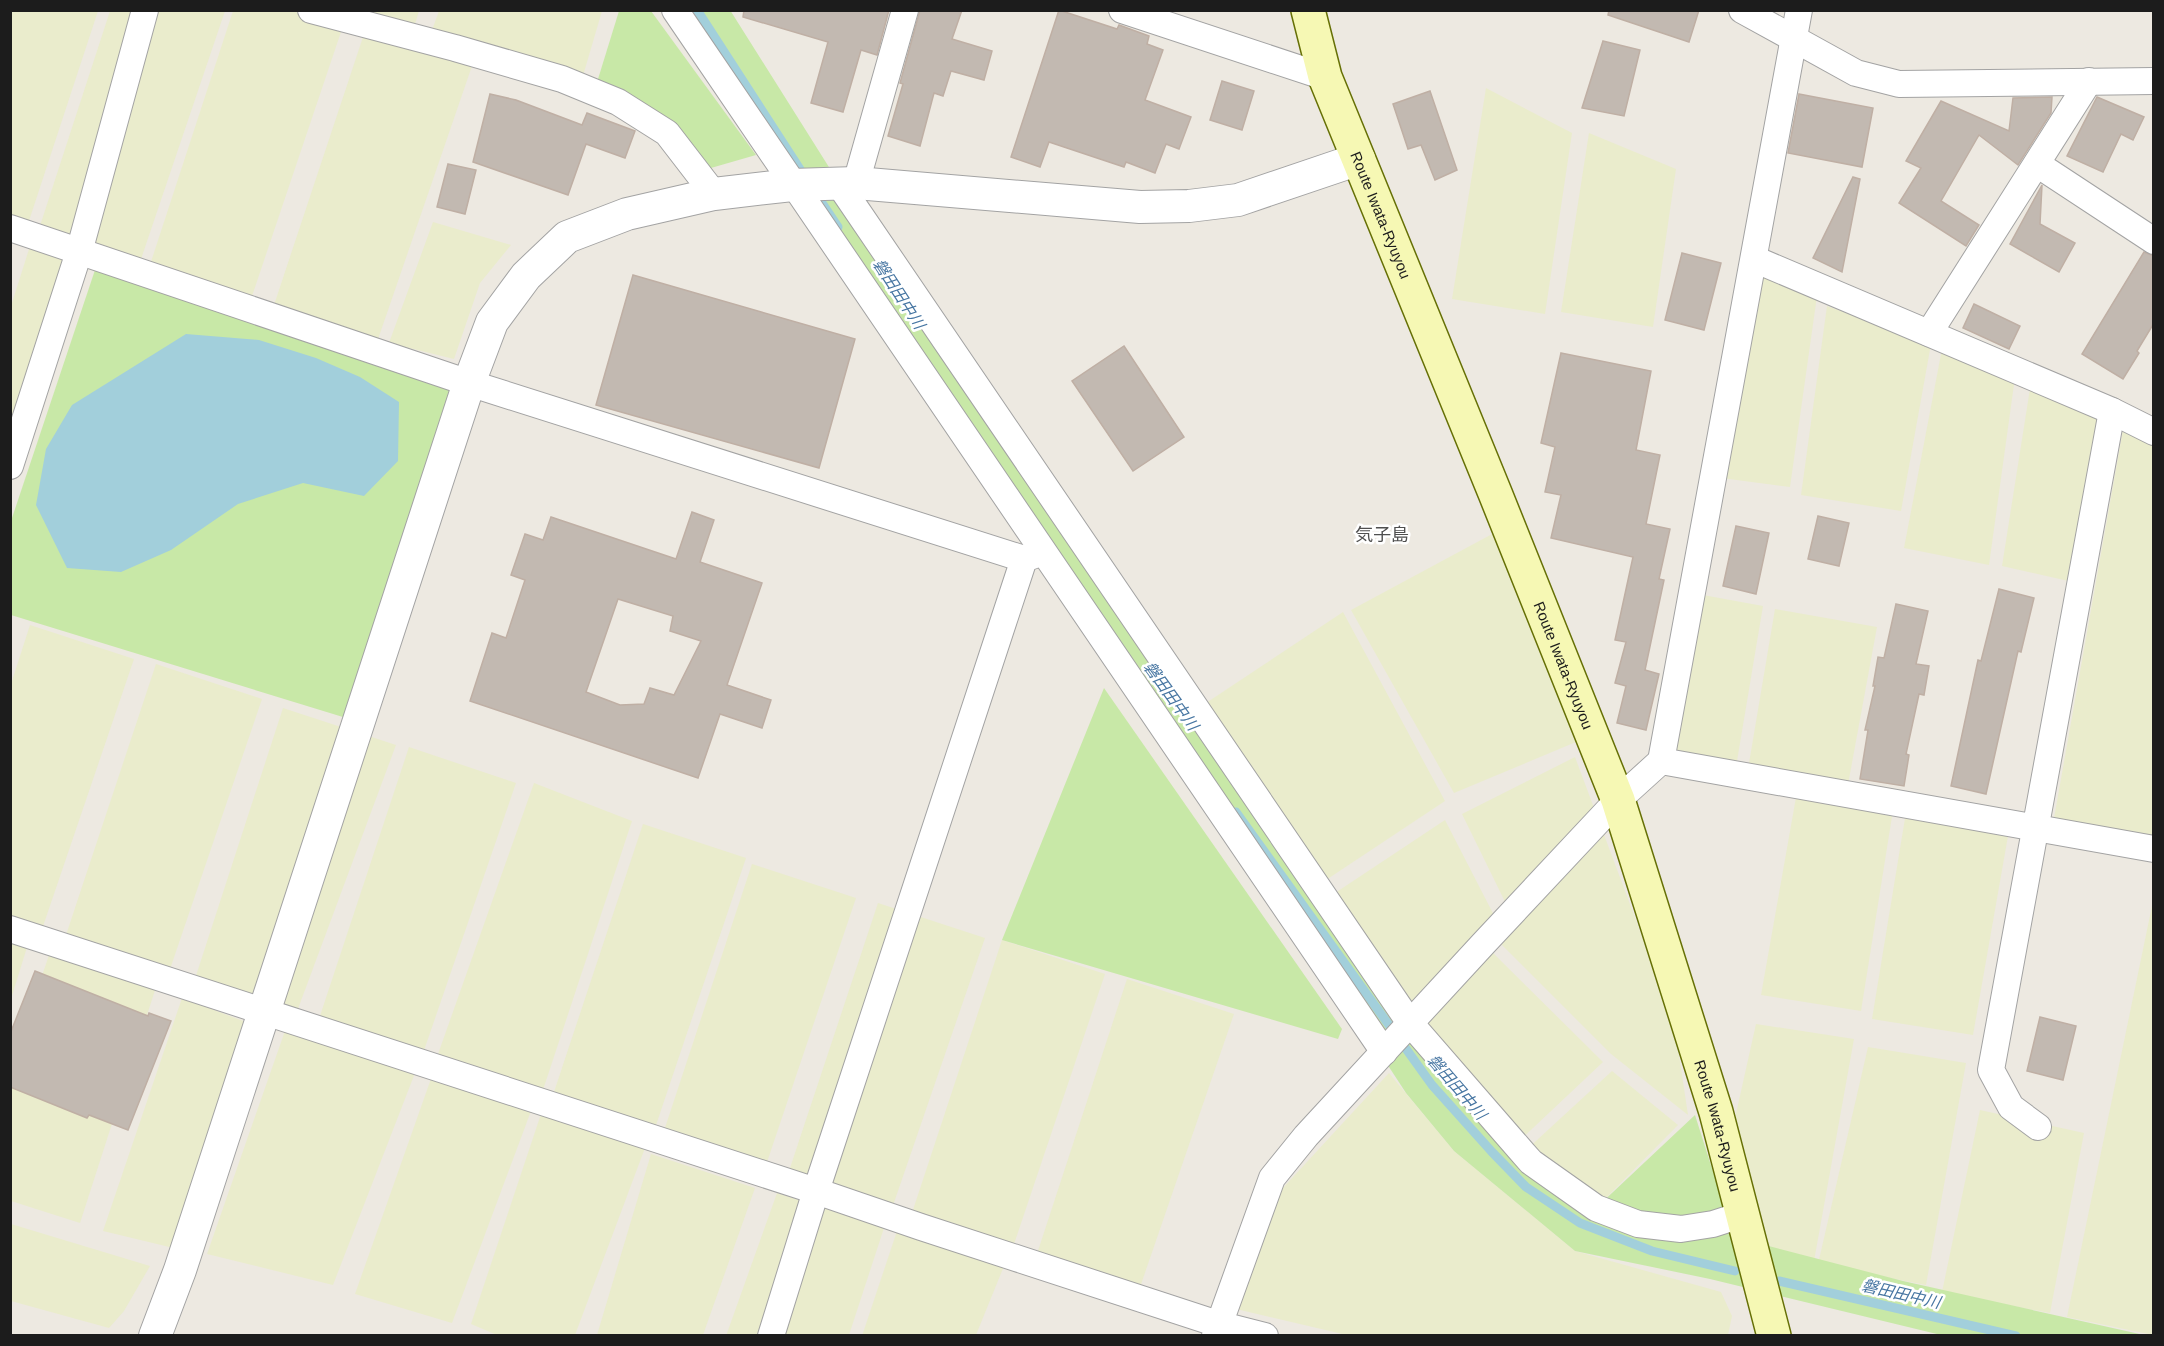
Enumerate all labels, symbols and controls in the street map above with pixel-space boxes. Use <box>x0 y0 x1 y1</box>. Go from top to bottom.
street label: Route Iwata-Ryuyou <box>1348 149 1415 281</box>
water label: 磐田田中川 <box>870 256 929 334</box>
district label: 気子島 <box>1355 525 1409 545</box>
street label: Route Iwata-Ryuyou <box>1531 599 1597 731</box>
water label: 磐田田中川 <box>1141 659 1203 735</box>
water label: 磐田田中川 <box>1424 1051 1491 1124</box>
street label: Route Iwata-Ryuyou <box>1692 1058 1745 1193</box>
water label: 磐田田中川 <box>1860 1277 1944 1312</box>

